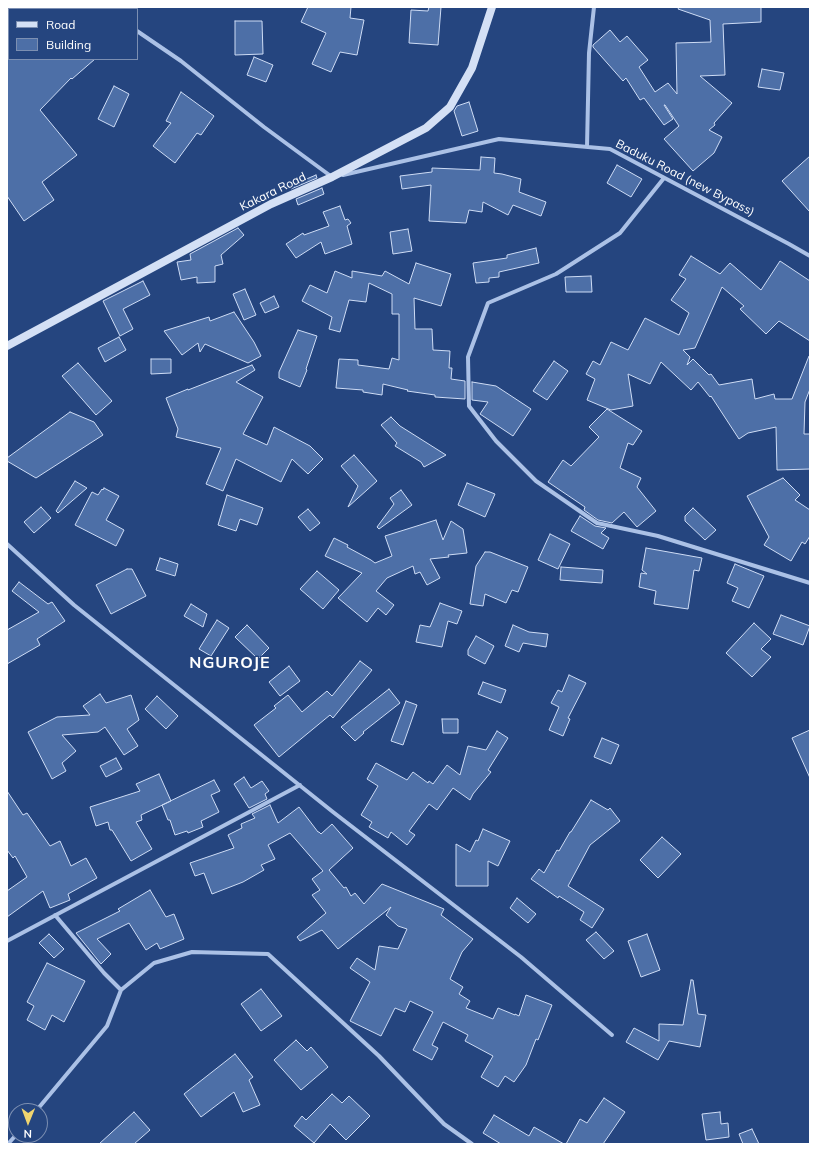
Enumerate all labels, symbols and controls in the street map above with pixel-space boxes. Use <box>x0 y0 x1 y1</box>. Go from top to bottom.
legend <box>8 8 138 60</box>
text: Road <box>46 17 75 32</box>
text: Building <box>46 37 91 52</box>
street label: Baduku Road (new Bypass) <box>613 137 757 219</box>
street label: Kakara Road <box>237 170 309 214</box>
district label: NGUROJE <box>189 653 271 673</box>
north arrow <box>8 1103 48 1143</box>
text: N <box>24 1127 32 1141</box>

